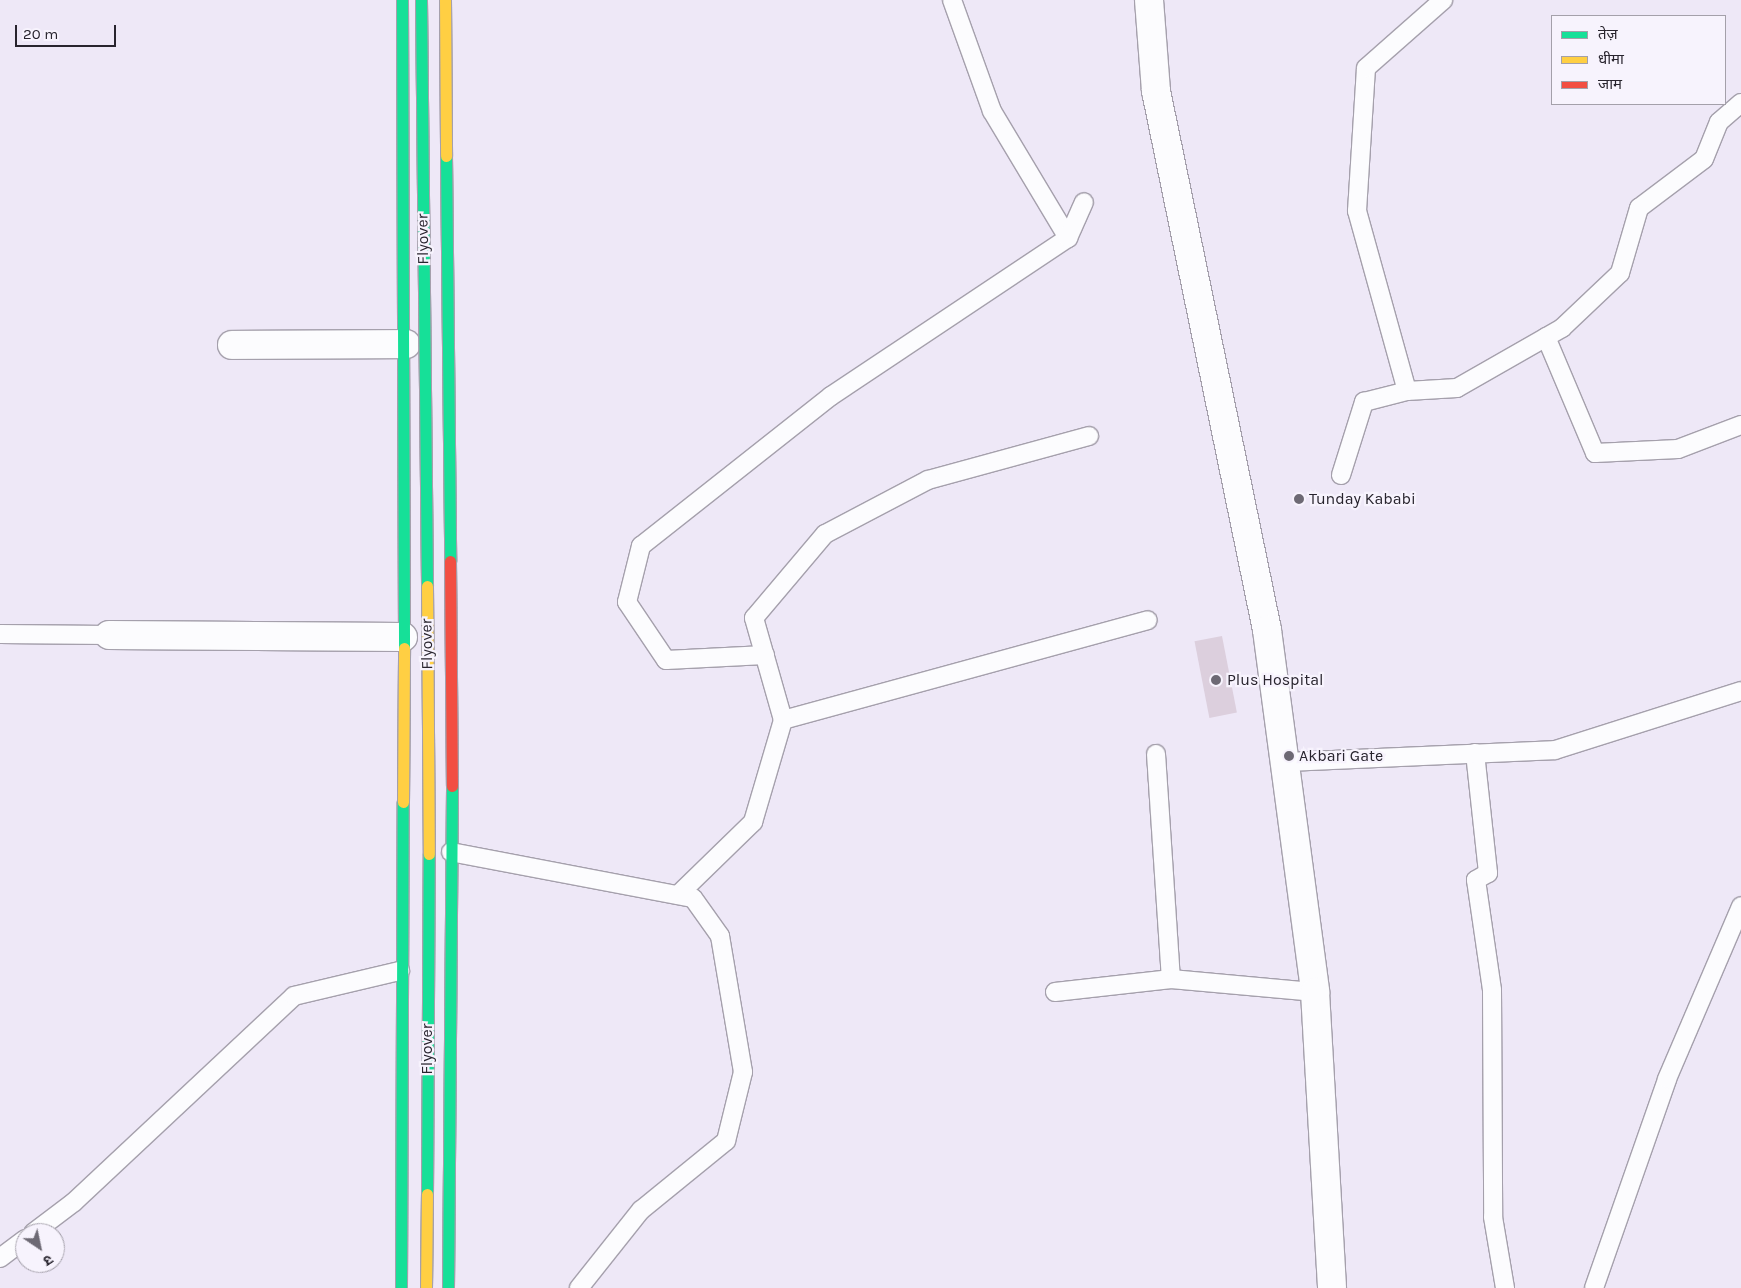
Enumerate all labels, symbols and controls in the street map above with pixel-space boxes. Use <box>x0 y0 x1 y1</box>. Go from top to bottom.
scale bar <box>18 15 119 47</box>
legend <box>1551 15 1726 105</box>
text: 20 m <box>23 25 58 43</box>
text: तेज़ <box>1598 25 1618 43</box>
text: धीमा <box>1598 50 1624 68</box>
text: जाम <box>1598 75 1622 93</box>
street label: Flyover <box>413 213 433 265</box>
place label: Tunday Kababi <box>1309 489 1416 509</box>
marker: Tunday Kababi <box>1293 493 1305 505</box>
street label: Flyover <box>417 618 437 670</box>
place label: Plus Hospital <box>1227 670 1324 690</box>
marker: Plus Hospital <box>1209 673 1223 687</box>
place label: Akbari Gate <box>1299 746 1383 766</box>
marker: Akbari Gate <box>1283 750 1295 762</box>
street label: Flyover <box>417 1023 437 1075</box>
north arrow <box>15 1223 65 1273</box>
text: उ <box>40 1251 56 1269</box>

